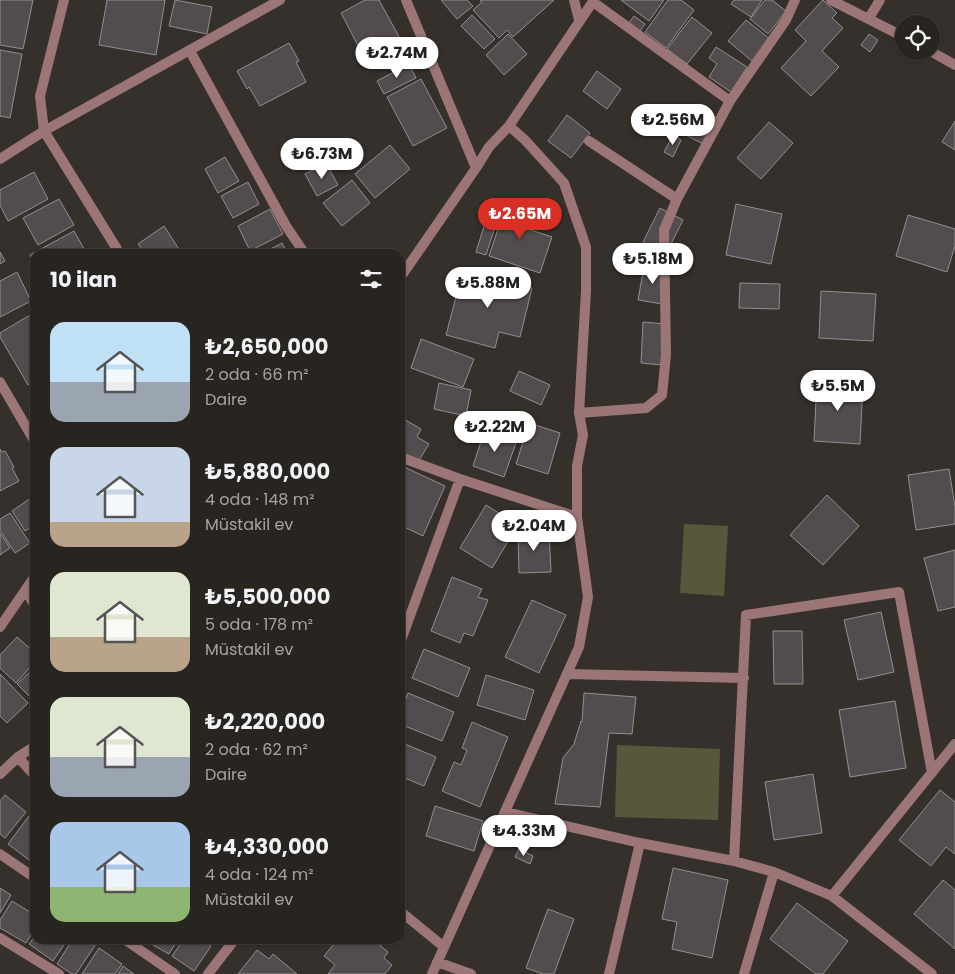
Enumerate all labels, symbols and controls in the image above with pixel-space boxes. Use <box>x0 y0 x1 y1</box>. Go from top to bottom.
map controls <box>895 15 940 60</box>
button: locate <box>895 15 940 60</box>
pin: ₺2.74M <box>356 36 438 79</box>
text: ₺2.74M <box>366 41 428 64</box>
pin: ₺2.56M <box>632 104 714 146</box>
text: ₺2.56M <box>642 108 704 131</box>
pin: ₺6.73M <box>281 138 363 180</box>
text: ₺6.73M <box>292 142 352 165</box>
pin: ₺2.65M <box>479 198 561 240</box>
text: ₺2.65M <box>489 202 551 225</box>
pin: ₺5.18M <box>612 242 694 285</box>
text: ₺5.18M <box>623 247 683 270</box>
text: 10 ilan <box>50 265 117 294</box>
icon: filters <box>357 265 385 293</box>
pin: ₺5.88M <box>447 266 529 309</box>
text: ₺5.88M <box>456 271 520 294</box>
text: ₺2,650,000 <box>205 332 328 361</box>
icon: home <box>90 342 150 402</box>
text: 2 oda · 66 m² <box>205 363 309 386</box>
pin: ₺5.5M <box>803 370 873 412</box>
text: ₺5.5M <box>811 374 865 397</box>
text: Daire <box>205 388 247 411</box>
pin: ₺2.22M <box>454 410 536 453</box>
text: ₺2.22M <box>465 415 525 438</box>
text: ₺5,880,000 <box>205 457 330 486</box>
icon: home <box>90 467 150 527</box>
text: 4 oda · 148 m² <box>205 488 314 511</box>
pin: ₺2.04M <box>493 510 575 552</box>
text: Müstakil ev <box>205 513 293 536</box>
text: ₺2.04M <box>503 514 565 537</box>
text: ₺5,500,000 <box>205 582 330 611</box>
icon: home <box>90 592 150 652</box>
text: 5 oda · 178 m² <box>205 613 313 636</box>
text: Müstakil ev <box>205 638 293 661</box>
text: ₺2,220,000 <box>205 707 325 736</box>
icon: home <box>90 717 150 777</box>
text: 2 oda · 62 m² <box>205 738 308 761</box>
text: Daire <box>205 763 247 786</box>
pin: ₺4.33M <box>483 814 565 857</box>
text: ₺4.33M <box>493 819 555 842</box>
text: ₺4,330,000 <box>205 832 329 861</box>
icon: home <box>90 842 150 902</box>
text: 4 oda · 124 m² <box>205 863 314 886</box>
text: Müstakil ev <box>205 888 293 911</box>

